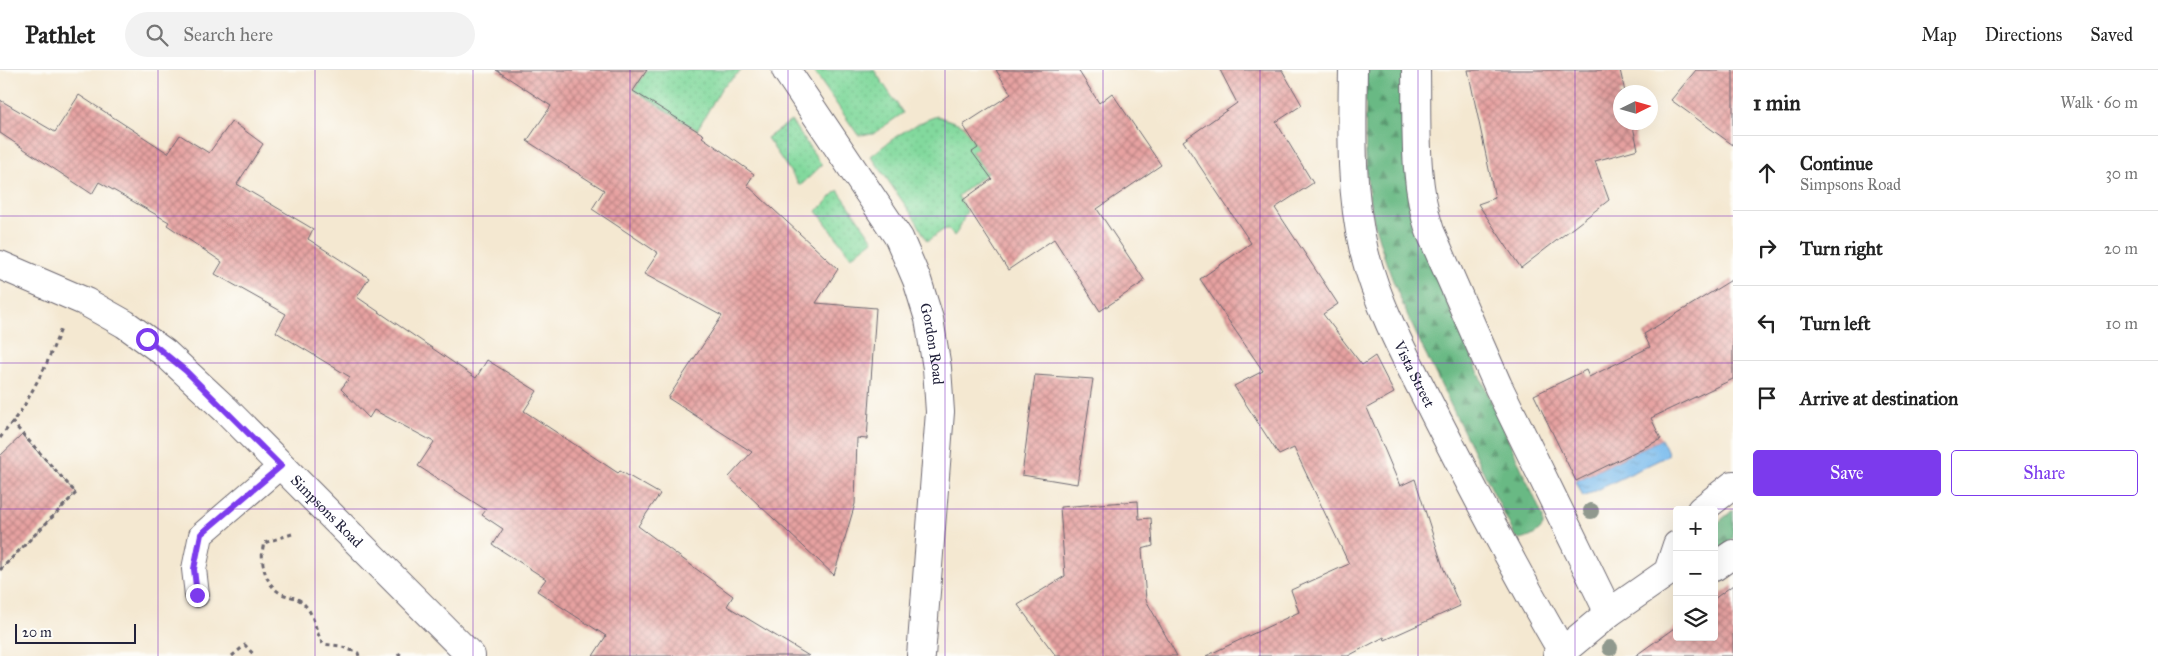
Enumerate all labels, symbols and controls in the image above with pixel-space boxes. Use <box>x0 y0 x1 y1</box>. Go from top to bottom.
search box <box>125 12 475 57</box>
text: Pathlet <box>25 20 95 50</box>
icon: search <box>143 21 171 49</box>
text: Search here <box>183 23 273 46</box>
text: Map <box>1921 24 1957 46</box>
text: Directions <box>1985 24 2062 46</box>
text: Saved <box>2090 24 2133 46</box>
north arrow <box>1613 85 1658 130</box>
text: 1 min <box>1753 90 1801 116</box>
text: Walk · 60 m <box>2060 93 2138 112</box>
text: Continue <box>1800 152 1873 175</box>
icon: ahead <box>1753 159 1781 187</box>
text: 30 m <box>2105 164 2138 183</box>
text: Simpsons Road <box>1800 175 1901 194</box>
icon: right <box>1753 234 1781 262</box>
text: Turn right <box>1800 237 1883 260</box>
text: 20 m <box>2104 239 2138 258</box>
street label: Gordon Road <box>916 301 947 386</box>
icon: left <box>1753 309 1781 337</box>
text: Turn left <box>1800 312 1870 335</box>
text: 10 m <box>2106 314 2138 333</box>
route start <box>136 328 159 351</box>
street label: Vista Street <box>1390 337 1439 411</box>
icon: arrive <box>1753 384 1781 412</box>
text: Arrive at destination <box>1800 387 1958 410</box>
button: Save <box>1753 450 1941 496</box>
button: Share <box>1951 450 2138 496</box>
street label: Simpsons Road <box>287 471 367 551</box>
map controls <box>1673 506 1718 641</box>
button: + <box>1673 506 1718 551</box>
button: − <box>1673 551 1718 596</box>
route end <box>186 584 209 607</box>
button: layers <box>1673 596 1718 641</box>
scale bar <box>15 621 136 644</box>
text: 20 m <box>22 624 52 641</box>

